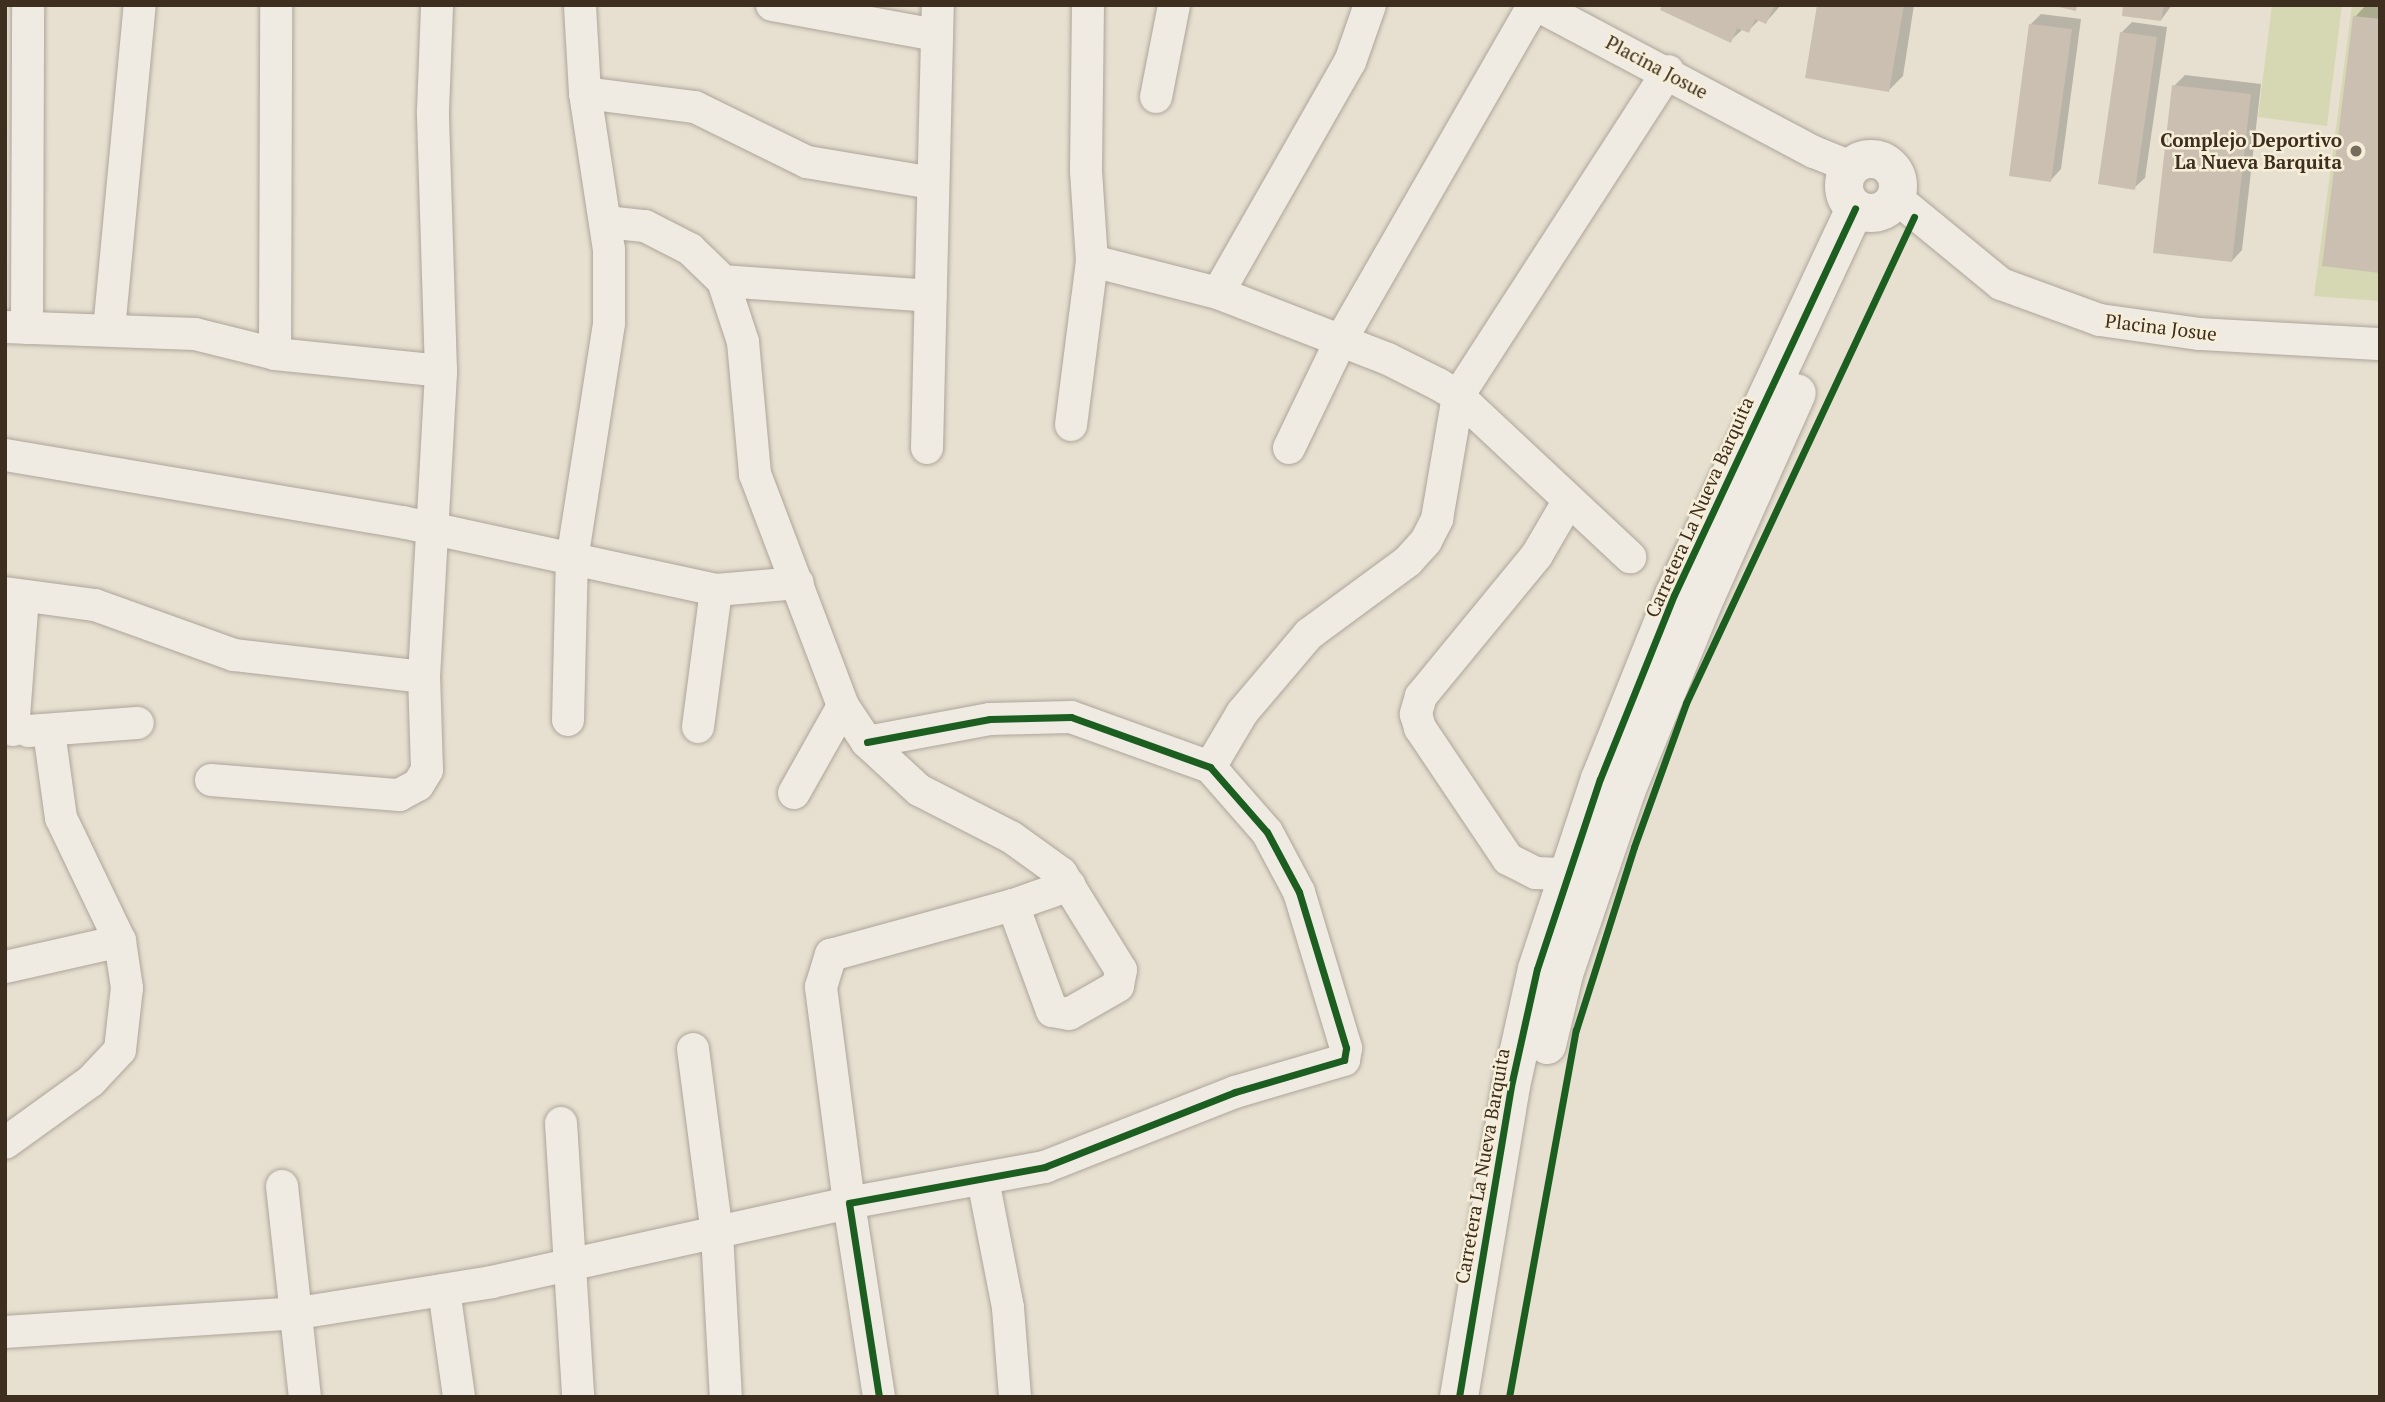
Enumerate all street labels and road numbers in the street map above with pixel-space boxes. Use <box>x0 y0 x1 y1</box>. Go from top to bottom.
street label: Placina Josue <box>1602 31 1712 103</box>
street label: Placina Josue <box>2104 309 2218 345</box>
street label: Carretera La Nueva Barquita <box>1640 393 1758 621</box>
street label: Carretera La Nueva Barquita <box>1450 1046 1514 1286</box>

